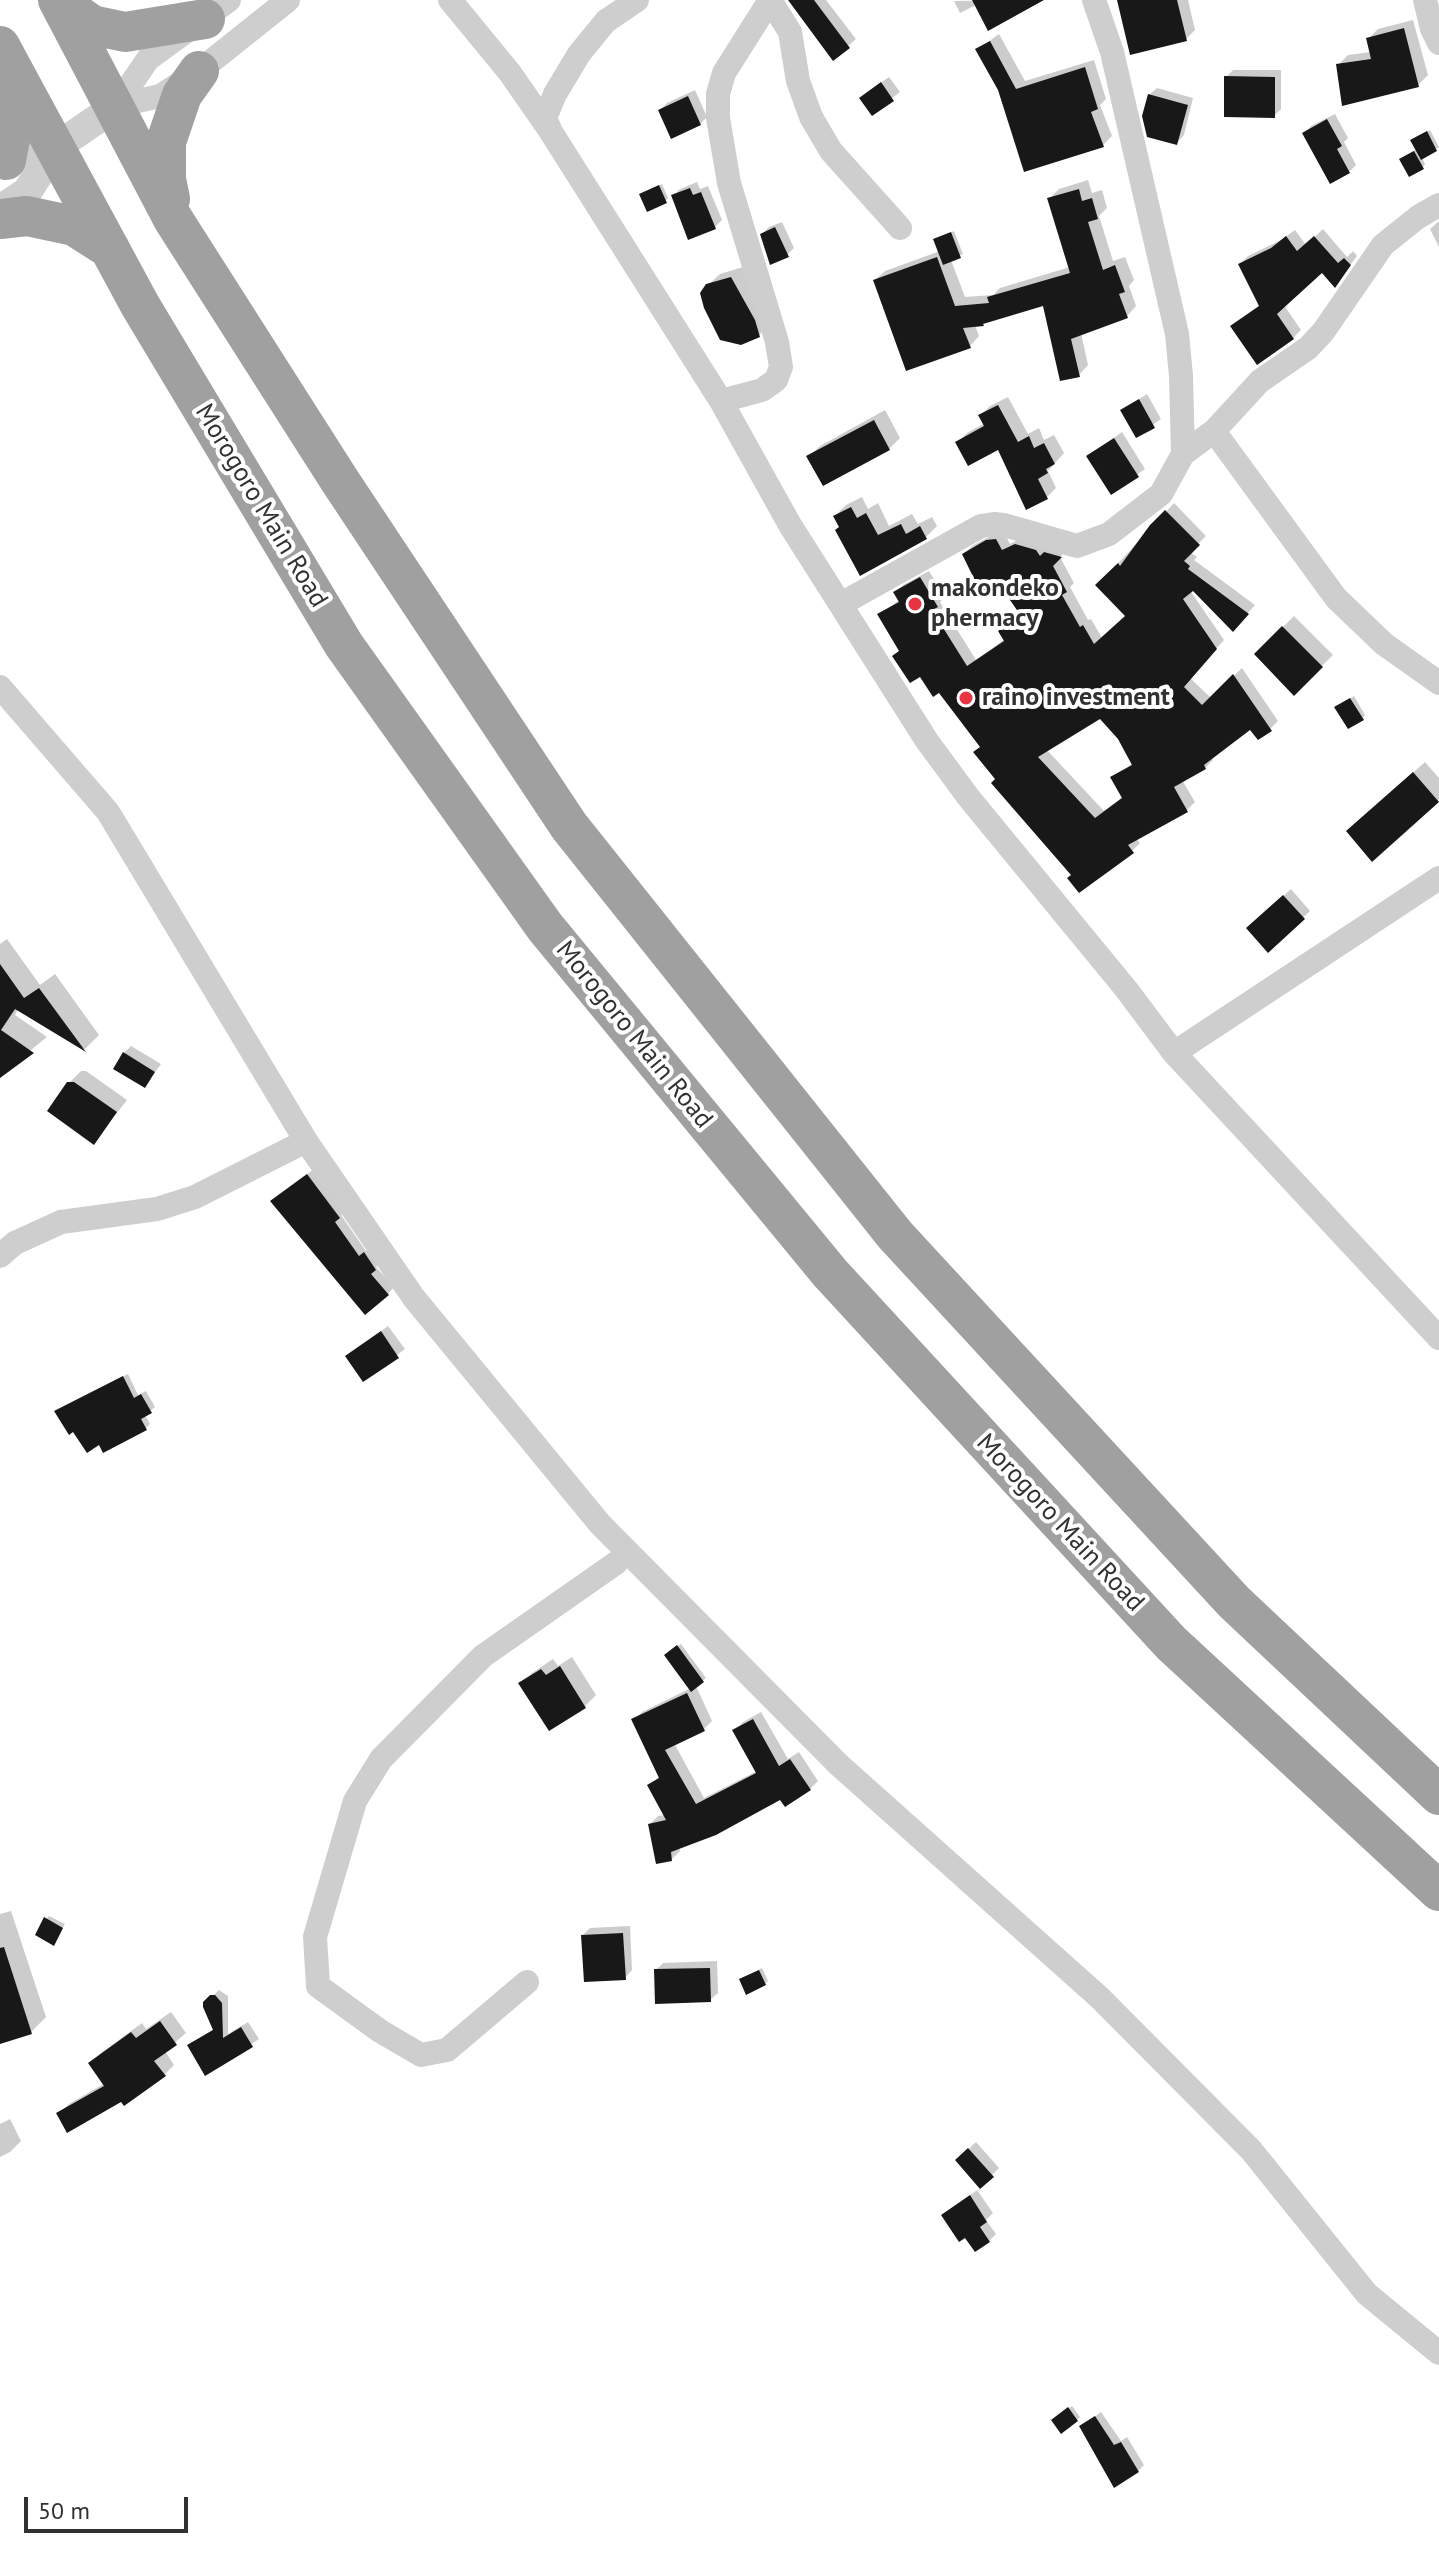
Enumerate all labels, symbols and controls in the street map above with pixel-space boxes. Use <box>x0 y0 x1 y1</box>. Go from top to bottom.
street label: Morogoro Main Road <box>188 399 334 613</box>
place label: makondeko phermacy <box>931 573 1059 634</box>
marker: makondeko phermacy <box>906 595 924 613</box>
place label: raino investment <box>982 682 1170 714</box>
marker: raino investment <box>957 689 975 707</box>
street label: Morogoro Main Road <box>549 935 719 1135</box>
street label: Morogoro Main Road <box>970 1428 1150 1618</box>
scale bar <box>28 2481 192 2531</box>
text: 50 m <box>38 2495 90 2526</box>

